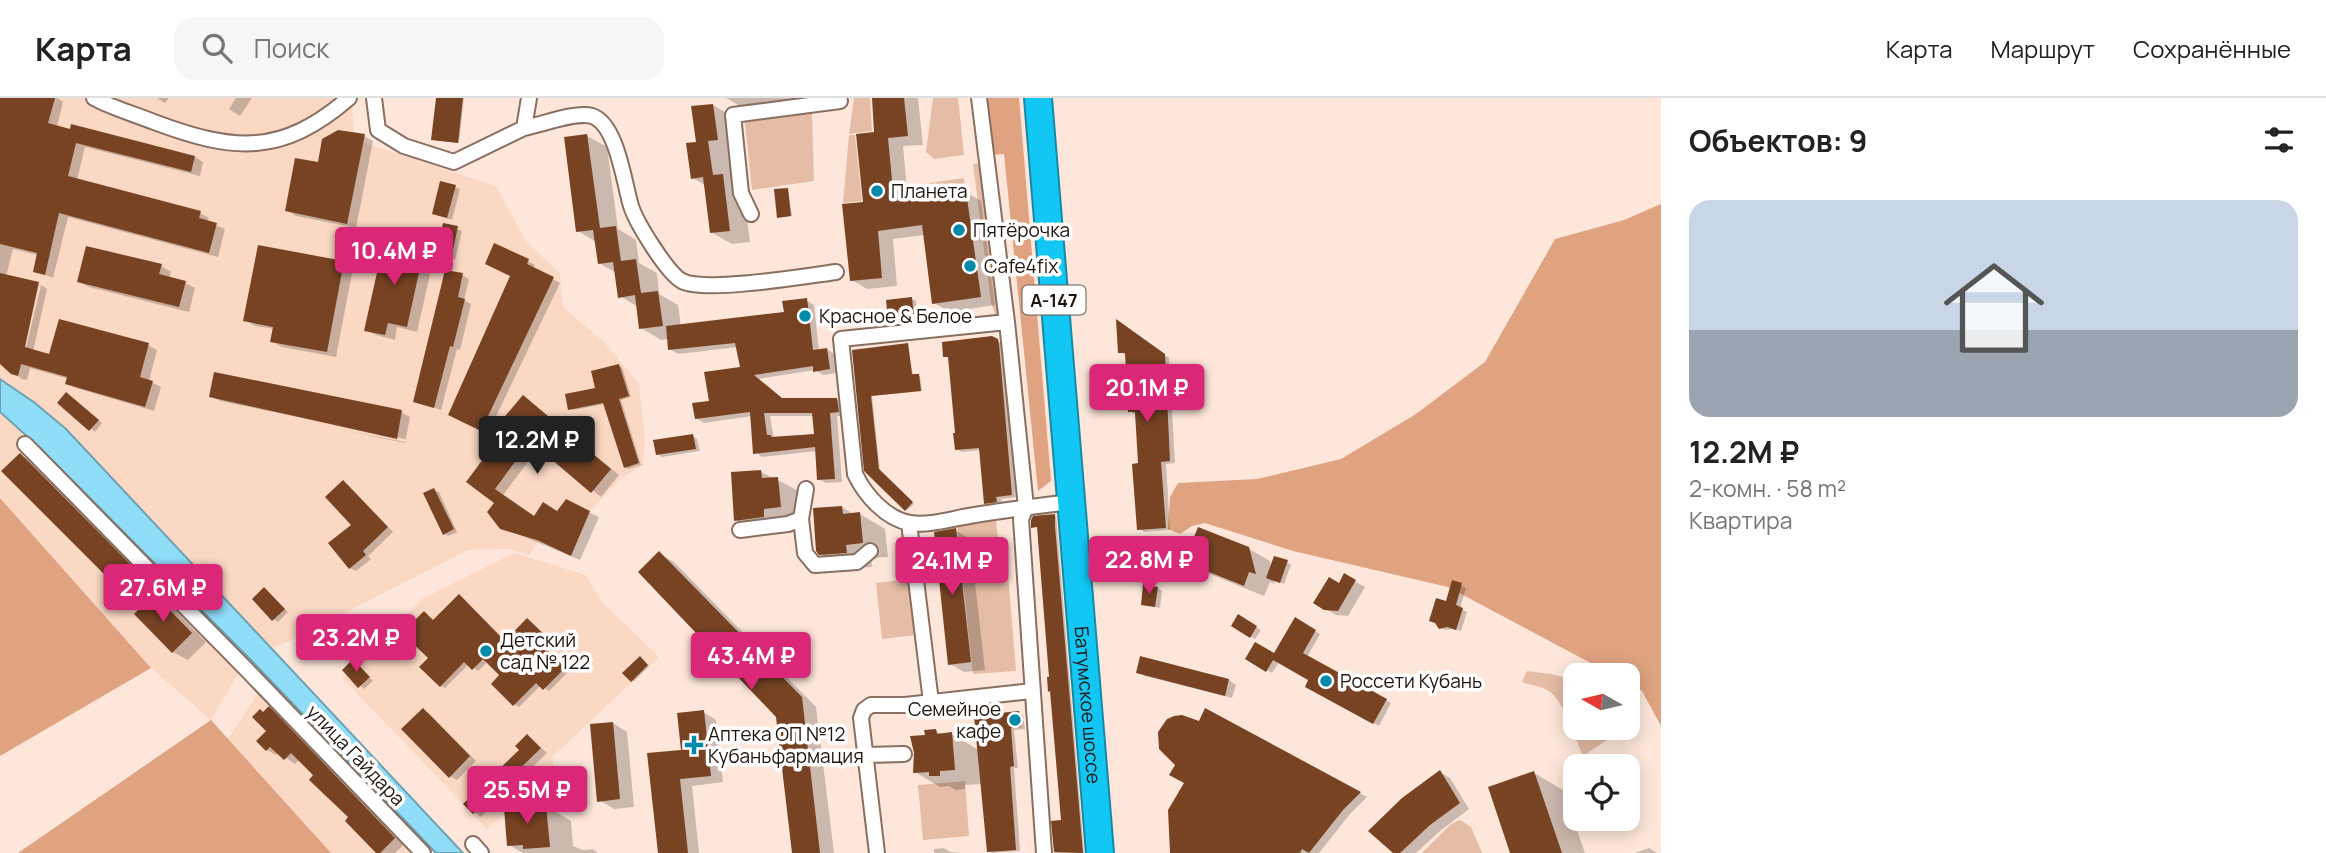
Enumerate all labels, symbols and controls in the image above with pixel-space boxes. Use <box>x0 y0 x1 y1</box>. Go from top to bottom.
search box <box>174 17 664 80</box>
text: Карта <box>35 26 132 71</box>
icon: search <box>198 29 236 67</box>
text: Поиск <box>254 30 329 66</box>
text: Карта <box>1886 32 1953 65</box>
text: Маршрут <box>1991 32 2095 65</box>
text: Сохранённые <box>2133 32 2291 65</box>
text: Объектов: 9 <box>1689 120 1867 161</box>
icon: filters <box>2260 121 2298 159</box>
place label: Планета <box>891 178 968 204</box>
marker: Планета <box>869 183 885 199</box>
place label: Пятёрочка <box>973 217 1070 243</box>
marker: Пятёрочка <box>951 222 967 238</box>
pin: 10.4M ₽ <box>329 228 459 287</box>
text: 10.4M ₽ <box>351 234 437 266</box>
icon: home <box>1931 245 2057 371</box>
place label: Cafe4fix <box>984 253 1058 279</box>
marker: Cafe4fix <box>962 258 978 274</box>
road number: А-147 <box>1023 286 1086 314</box>
place label: Красное & Белое <box>819 303 972 329</box>
marker: Красное & Белое <box>797 308 813 324</box>
pin: 20.1M ₽ <box>1082 364 1212 424</box>
text: 20.1M ₽ <box>1105 371 1189 403</box>
pin: 12.2M ₽ <box>472 416 602 476</box>
text: 12.2M ₽ <box>495 423 579 455</box>
text: 12.2M ₽ <box>1689 431 1799 472</box>
text: 2-комн. · 58 m² <box>1689 472 1846 504</box>
text: Квартира <box>1689 504 1793 536</box>
pin: 22.8M ₽ <box>1084 536 1214 596</box>
pin: 24.1M ₽ <box>887 538 1017 597</box>
text: 22.8M ₽ <box>1105 543 1193 575</box>
text: 24.1M ₽ <box>911 544 993 576</box>
pin: 27.6M ₽ <box>98 564 228 624</box>
text: 27.6M ₽ <box>120 571 206 603</box>
pin: 23.2M ₽ <box>291 614 421 674</box>
text: 23.2M ₽ <box>312 621 400 653</box>
street label: Батумское шоссе <box>1068 625 1107 785</box>
place label: Детский сад № 122 <box>500 627 590 675</box>
pin: 43.4M ₽ <box>686 632 816 692</box>
text: 43.4M ₽ <box>707 639 795 671</box>
marker: Детский сад № 122 <box>478 643 494 659</box>
north arrow <box>1563 663 1640 740</box>
map controls <box>1563 663 1640 831</box>
place label: Россети Кубань <box>1340 668 1482 694</box>
marker: Россети Кубань <box>1318 673 1334 689</box>
place label: Семейное кафе <box>908 696 1001 744</box>
street label: улица Гайдара <box>301 699 411 811</box>
marker: Семейное кафе <box>1007 712 1023 728</box>
place label: Аптека ОП №12 Кубаньфармация <box>708 721 864 769</box>
marker: Аптека ОП №12 Кубаньфармация <box>686 737 702 753</box>
button: locate <box>1563 754 1640 831</box>
pin: 25.5M ₽ <box>462 766 592 826</box>
text: 25.5M ₽ <box>483 773 571 805</box>

